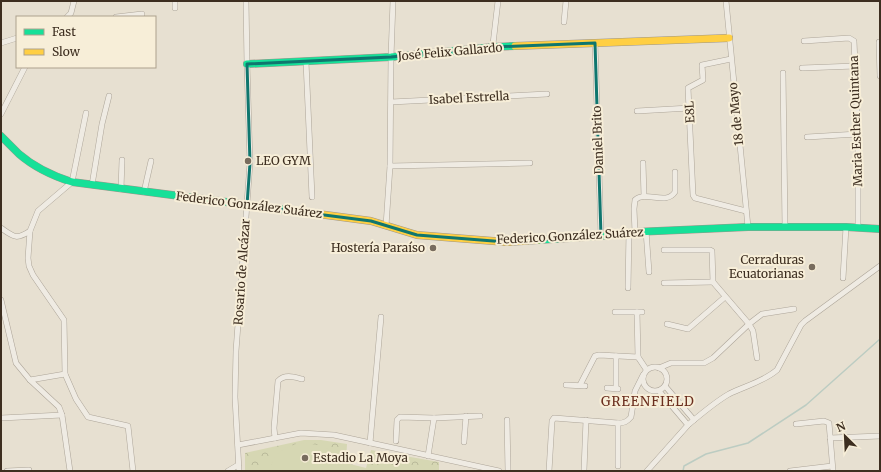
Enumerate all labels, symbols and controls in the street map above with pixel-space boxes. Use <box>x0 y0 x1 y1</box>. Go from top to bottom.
legend <box>16 16 156 68</box>
text: Fast <box>52 24 76 39</box>
street label: José Felix Gallardo <box>396 39 503 64</box>
text: Slow <box>52 44 81 59</box>
street label: Maria Esther Quintana <box>846 55 865 187</box>
street label: 18 de Mayo <box>725 82 746 146</box>
street label: Isabel Estrella <box>428 88 510 107</box>
street label: E8L <box>681 100 698 124</box>
street label: Daniel Brito <box>589 105 606 175</box>
place label: LEO GYM <box>256 153 311 168</box>
marker: LEO GYM <box>243 156 253 166</box>
street label: Federico González Suárez <box>175 188 324 221</box>
street label: Rosario de Alcázar <box>230 218 253 326</box>
street label: Federico González Suárez <box>496 224 644 247</box>
place label: Hostería Paraíso <box>331 240 425 255</box>
marker: Hostería Paraíso <box>428 243 438 253</box>
place label: Cerraduras Ecuatorianas <box>729 252 804 281</box>
marker: Cerraduras Ecuatorianas <box>807 262 817 272</box>
district label: GREENFIELD <box>601 393 695 410</box>
north arrow <box>825 416 865 456</box>
text: N <box>834 419 848 435</box>
place label: Estadio La Moya <box>313 450 409 465</box>
marker: Estadio La Moya <box>300 453 310 463</box>

